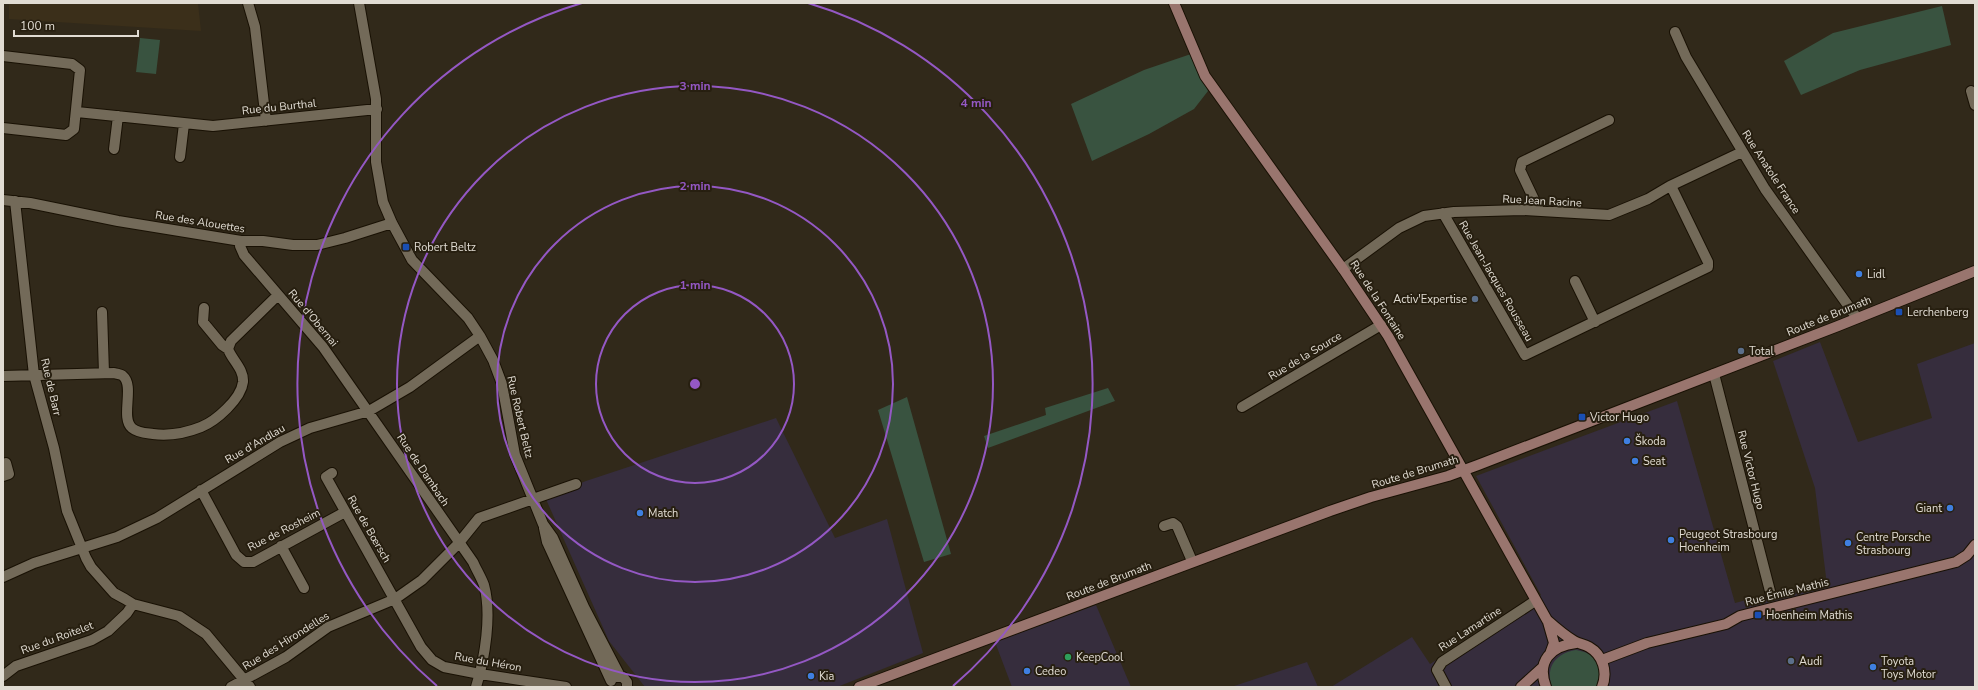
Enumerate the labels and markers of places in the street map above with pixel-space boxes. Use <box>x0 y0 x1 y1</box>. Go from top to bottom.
place label: Robert Beltz <box>414 240 476 255</box>
marker: Robert Beltz <box>401 242 411 252</box>
place label: Lidl <box>1867 267 1886 282</box>
marker: Lidl <box>1854 269 1864 279</box>
place label: Activ'Expertise <box>1393 292 1467 307</box>
marker: Activ'Expertise <box>1470 294 1480 304</box>
place label: Lerchenberg <box>1907 305 1969 320</box>
marker: Lerchenberg <box>1894 307 1904 317</box>
place label: Total <box>1749 344 1775 359</box>
marker: Total <box>1736 346 1746 356</box>
centre of rings <box>688 377 702 391</box>
place label: Victor Hugo <box>1589 410 1649 425</box>
marker: Victor Hugo <box>1577 412 1587 422</box>
place label: Škoda <box>1635 433 1666 449</box>
marker: Škoda <box>1622 436 1632 446</box>
place label: Seat <box>1643 454 1665 469</box>
marker: Seat <box>1630 456 1640 466</box>
place label: Giant <box>1916 501 1942 516</box>
marker: Giant <box>1945 503 1955 513</box>
place label: Match <box>648 506 678 521</box>
marker: Match <box>635 508 645 518</box>
place label: Peugeot Strasbourg Hoenheim <box>1679 527 1777 555</box>
place label: Centre Porsche Strasbourg <box>1856 530 1931 558</box>
marker: Peugeot Strasbourg Hoenheim <box>1666 535 1676 545</box>
marker: Centre Porsche Strasbourg <box>1843 538 1853 548</box>
place label: Hoenheim Mathis <box>1766 608 1853 623</box>
marker: Hoenheim Mathis <box>1753 610 1763 620</box>
place label: KeepCool <box>1076 650 1124 665</box>
marker: KeepCool <box>1063 652 1073 662</box>
place label: Audi <box>1799 654 1822 669</box>
place label: Toyota Toys Motor <box>1881 654 1936 682</box>
marker: Audi <box>1786 656 1796 666</box>
marker: Toyota Toys Motor <box>1868 662 1878 672</box>
place label: Cedeo <box>1035 664 1066 679</box>
marker: Cedeo <box>1022 666 1032 676</box>
place label: Kia <box>819 669 834 684</box>
marker: Kia <box>806 671 816 681</box>

